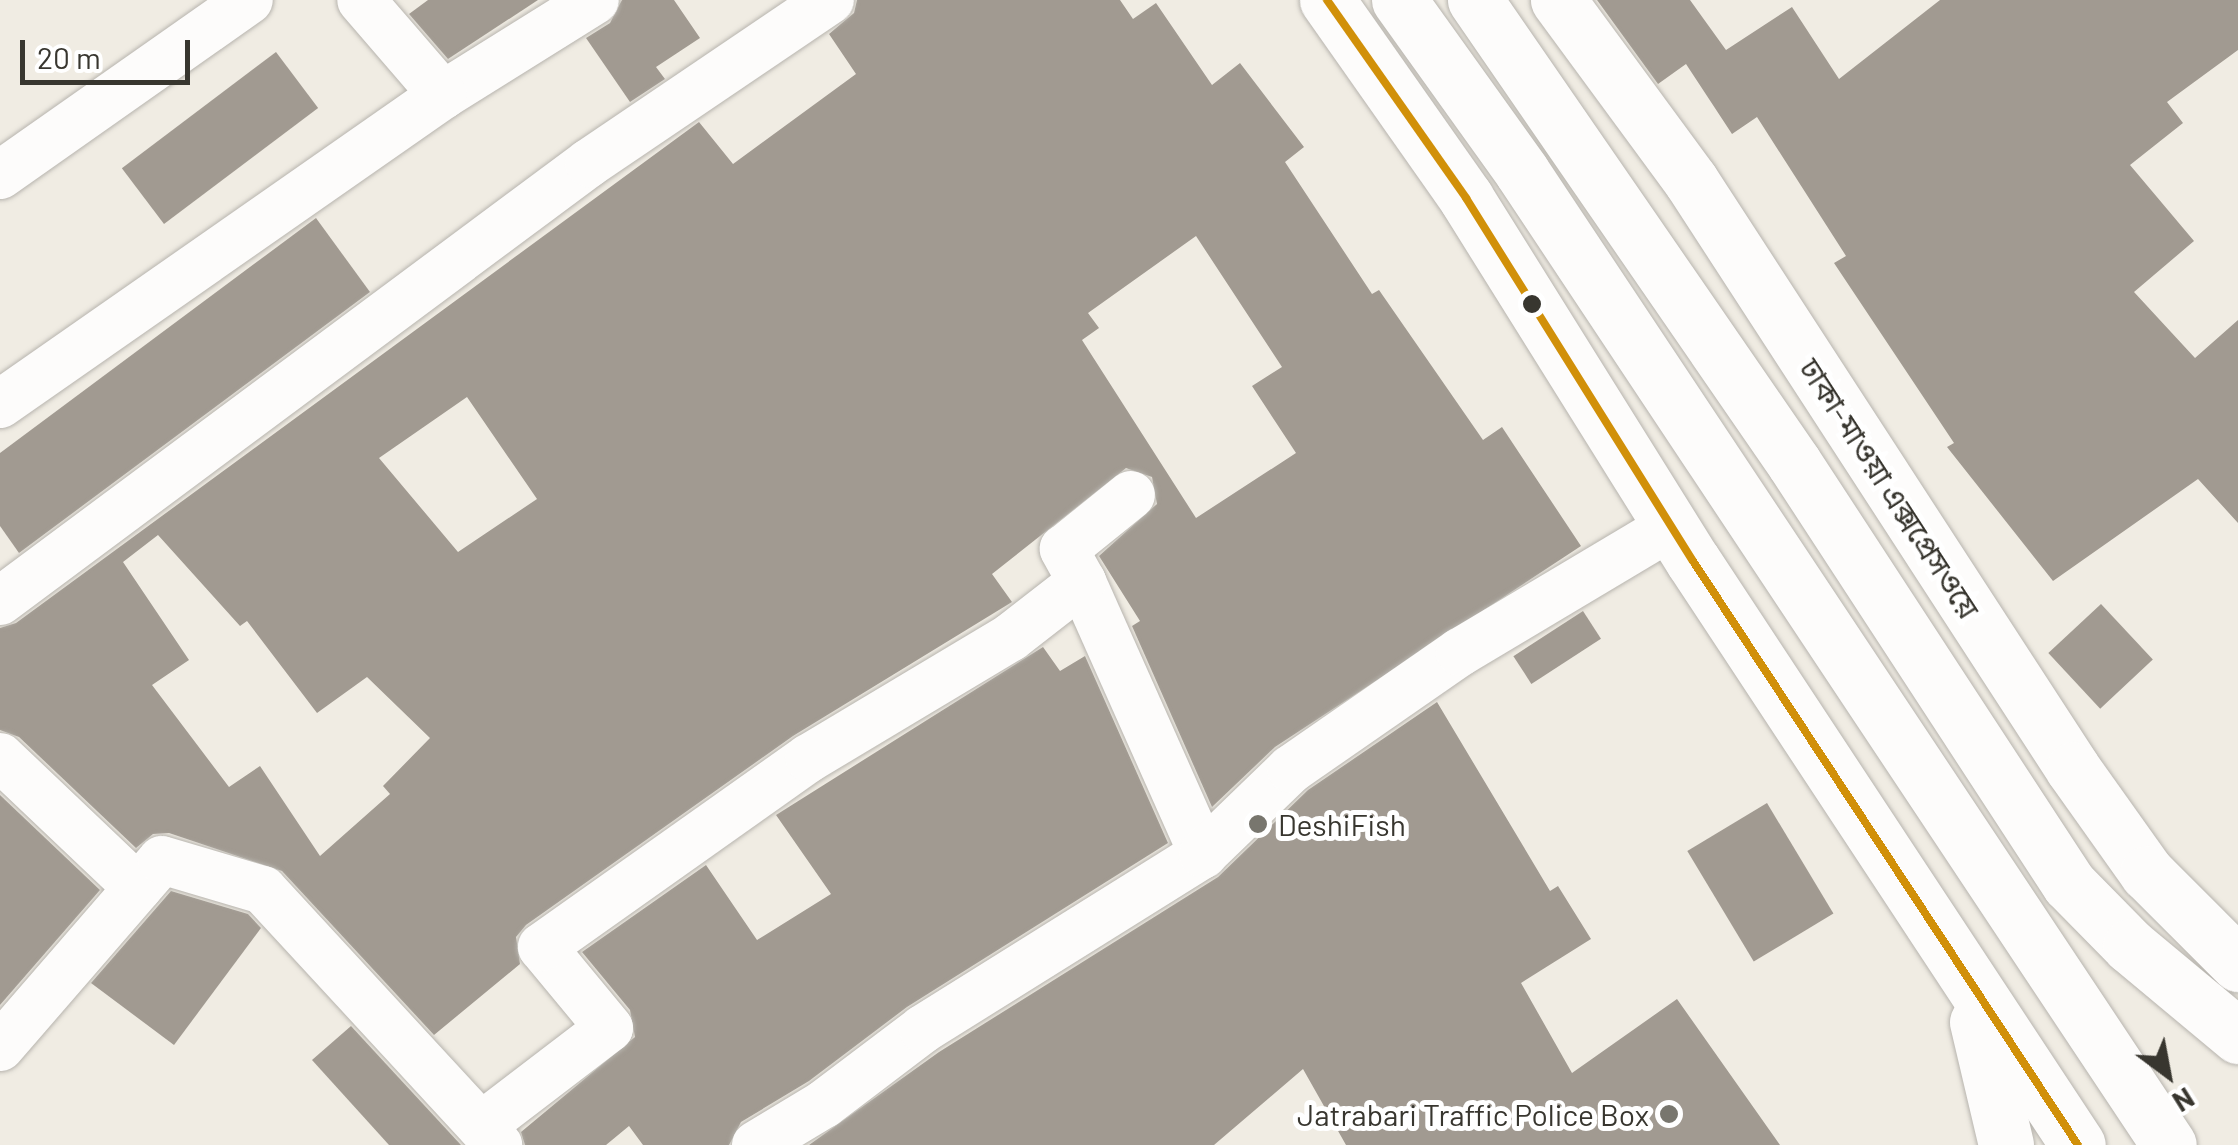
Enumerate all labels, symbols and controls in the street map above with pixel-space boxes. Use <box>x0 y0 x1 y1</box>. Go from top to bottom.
scale bar <box>25 20 195 82</box>
text: 20 m <box>37 39 101 75</box>
unlabelled marker <box>1522 294 1542 314</box>
street label: ঢাকা-মাওয়া এক্সপ্রেসওয়ে <box>1793 351 1987 625</box>
place label: DeshiFish <box>1278 806 1406 842</box>
marker: DeshiFish <box>1247 813 1269 835</box>
north arrow <box>2118 1025 2218 1125</box>
text: N <box>2167 1081 2201 1120</box>
place label: Jatrabari Traffic Police Box <box>1297 1096 1649 1132</box>
marker: Jatrabari Traffic Police Box <box>1658 1103 1680 1125</box>

